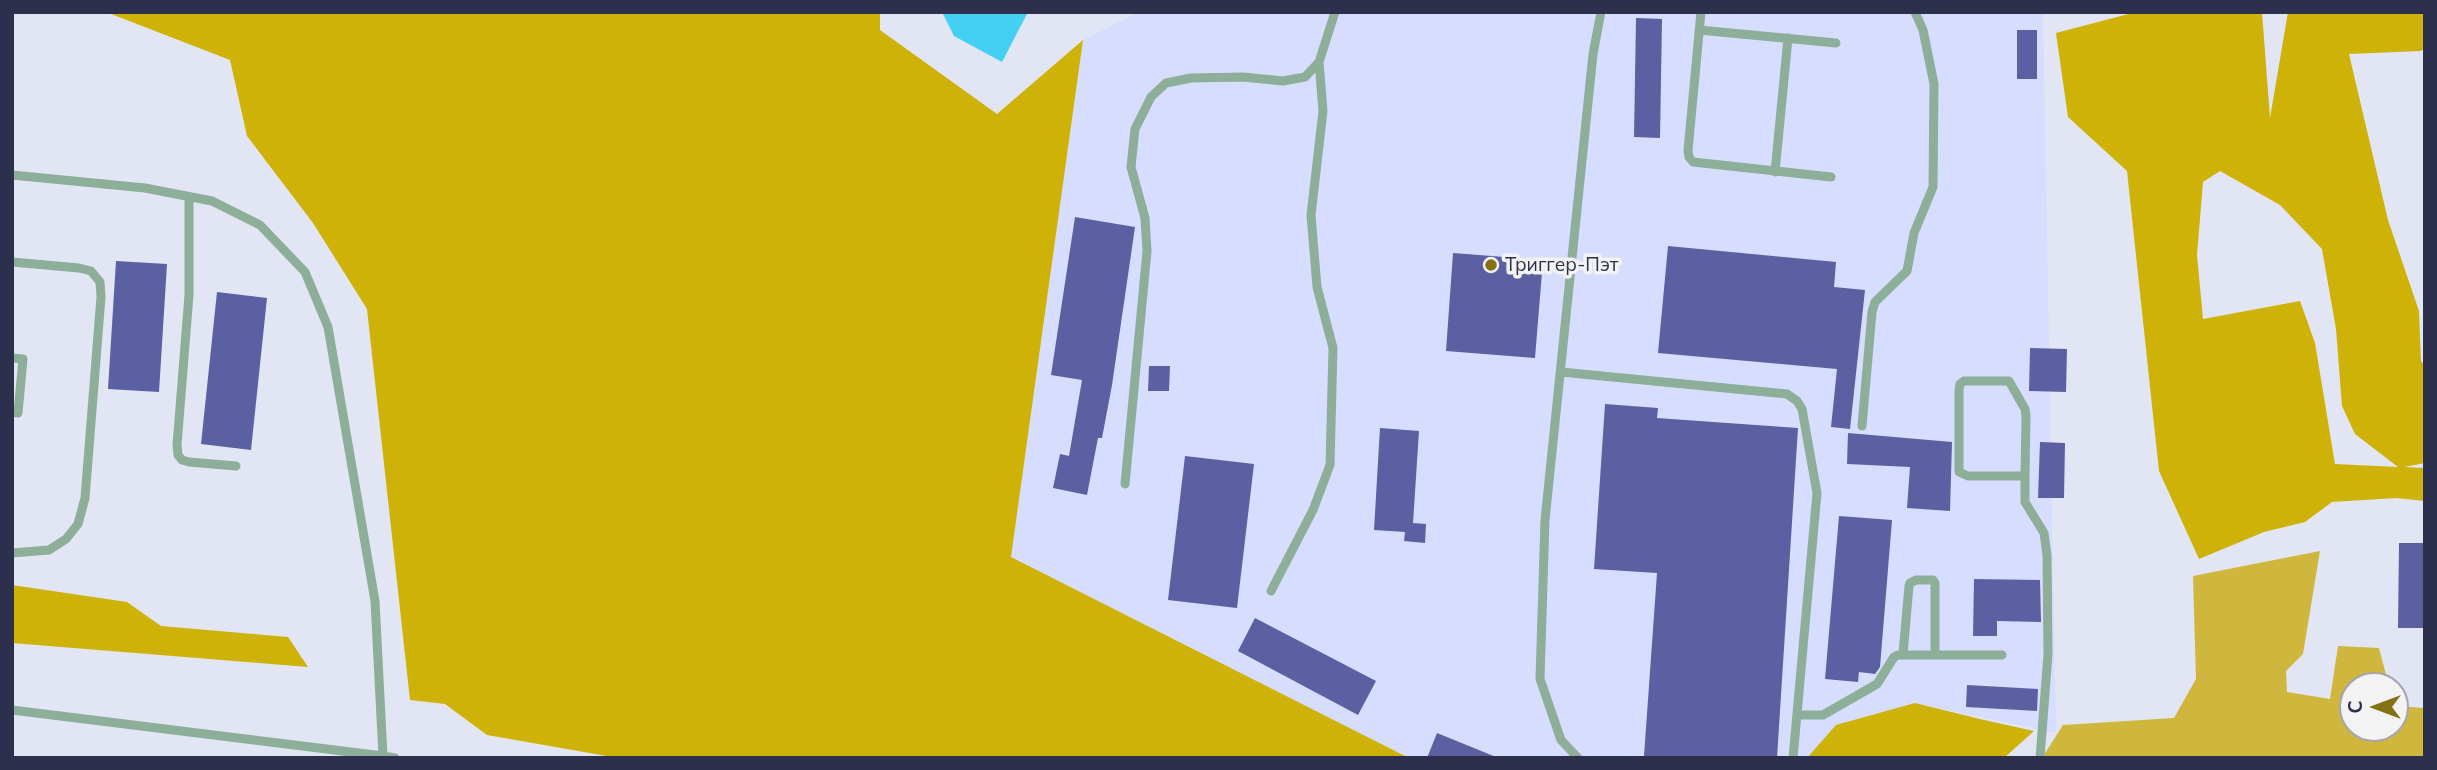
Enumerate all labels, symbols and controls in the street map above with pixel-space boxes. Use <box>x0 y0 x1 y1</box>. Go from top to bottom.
place label: Триггер-Пэт <box>1505 254 1618 276</box>
marker: Триггер-Пэт <box>1483 257 1499 273</box>
north arrow <box>2339 672 2409 742</box>
text: С <box>2343 701 2367 714</box>

